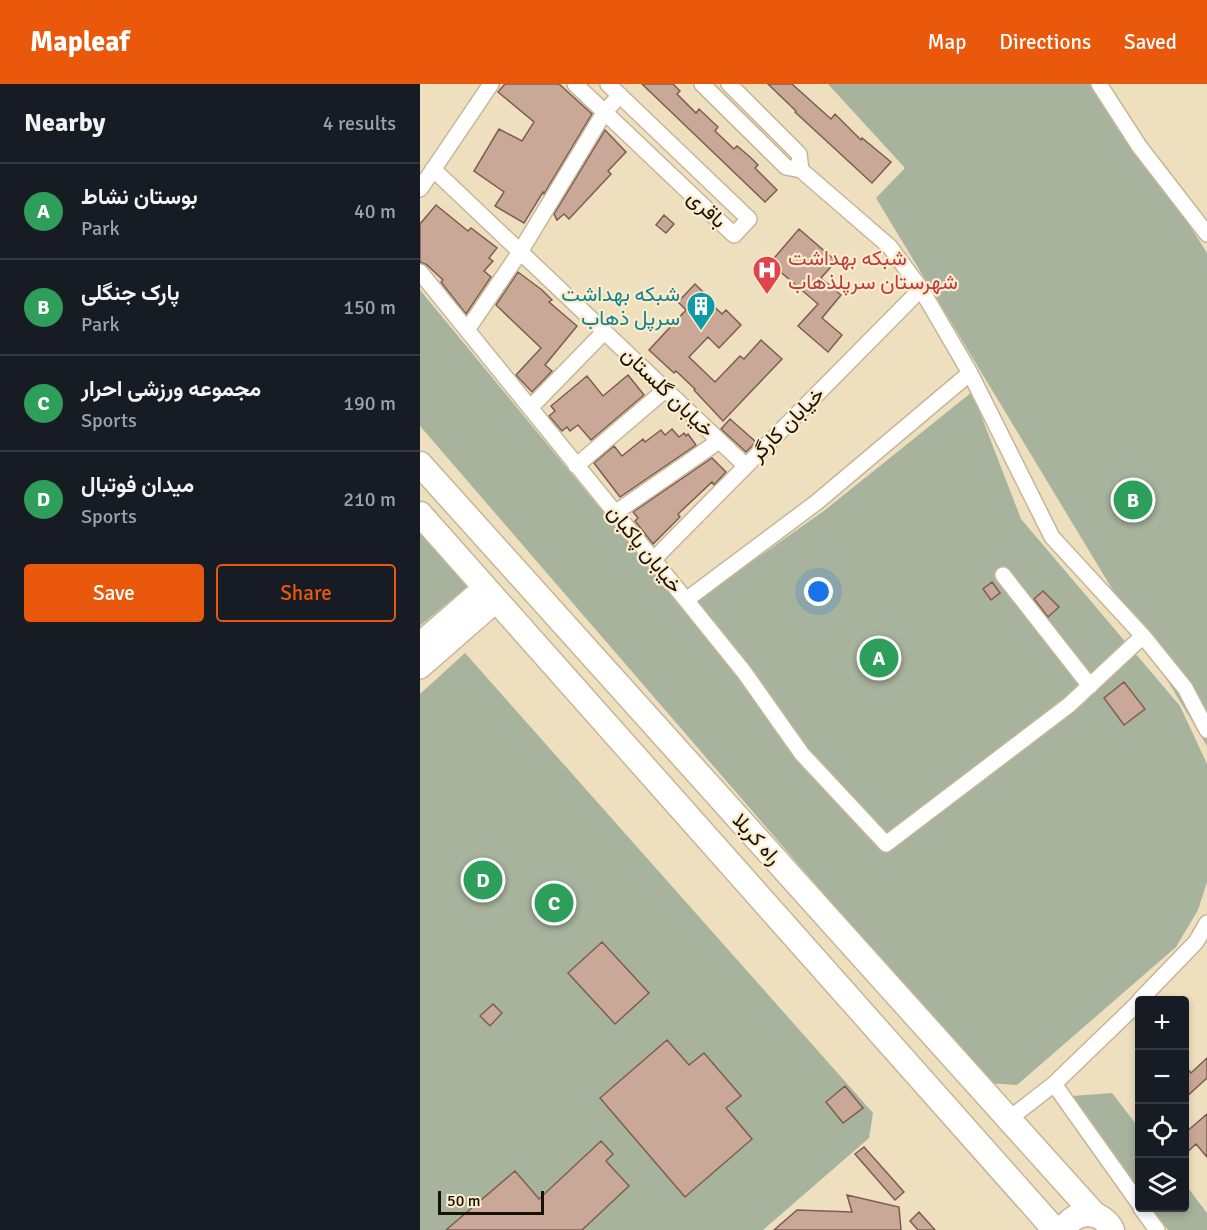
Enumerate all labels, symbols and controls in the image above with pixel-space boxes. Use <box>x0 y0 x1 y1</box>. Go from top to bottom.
text: Mapleaf <box>30 25 130 59</box>
text: Map <box>928 29 966 55</box>
text: Directions <box>999 29 1091 55</box>
text: Saved <box>1124 29 1177 55</box>
text: Nearby <box>24 107 105 139</box>
text: 4 results <box>323 111 396 136</box>
text: بوستان نشاط <box>81 183 198 210</box>
street label: باقری <box>682 184 732 234</box>
text: A <box>37 199 50 224</box>
text: 40 m <box>354 199 396 224</box>
text: Park <box>81 216 119 241</box>
place label: شبکه بهداشت شهرستان سرپلذهاب <box>788 245 958 296</box>
hospital icon: شبکه بهداشت شهرستان سرپلذهاب <box>751 254 783 296</box>
text: پارک جنگلی <box>81 279 180 306</box>
place label: شبکه بهداشت سرپل ذهاب <box>561 281 680 332</box>
building icon: شبکه بهداشت سرپل ذهاب <box>685 290 717 332</box>
text: B <box>37 295 50 320</box>
text: 150 m <box>343 295 396 320</box>
text: Park <box>81 312 119 337</box>
street label: خیابان گلستان <box>616 341 720 443</box>
text: مجموعه ورزشی احرار <box>81 375 261 402</box>
street label: خیابان کارگر <box>743 381 830 468</box>
text: C <box>37 391 50 416</box>
text: 190 m <box>343 391 396 416</box>
text: Sports <box>81 408 137 433</box>
text: میدان فوتبال <box>81 471 194 498</box>
pin: B <box>1114 478 1152 522</box>
text: D <box>37 487 50 512</box>
text: 210 m <box>343 487 396 512</box>
street label: خیابان پاکبان <box>601 500 688 599</box>
text: Sports <box>81 504 137 529</box>
button: Save <box>24 564 204 622</box>
button: Share <box>216 564 396 622</box>
your location <box>804 577 833 606</box>
pin: A <box>860 636 898 680</box>
street label: راه کربلا <box>727 808 787 870</box>
pin: D <box>464 858 502 902</box>
pin: C <box>534 880 574 926</box>
map controls <box>1135 996 1189 1212</box>
button: + <box>1135 996 1189 1050</box>
button: − <box>1135 1050 1189 1104</box>
button: locate <box>1135 1104 1189 1158</box>
button: layers <box>1135 1158 1189 1212</box>
scale bar <box>438 1188 544 1216</box>
text: 50 m <box>447 1191 481 1211</box>

